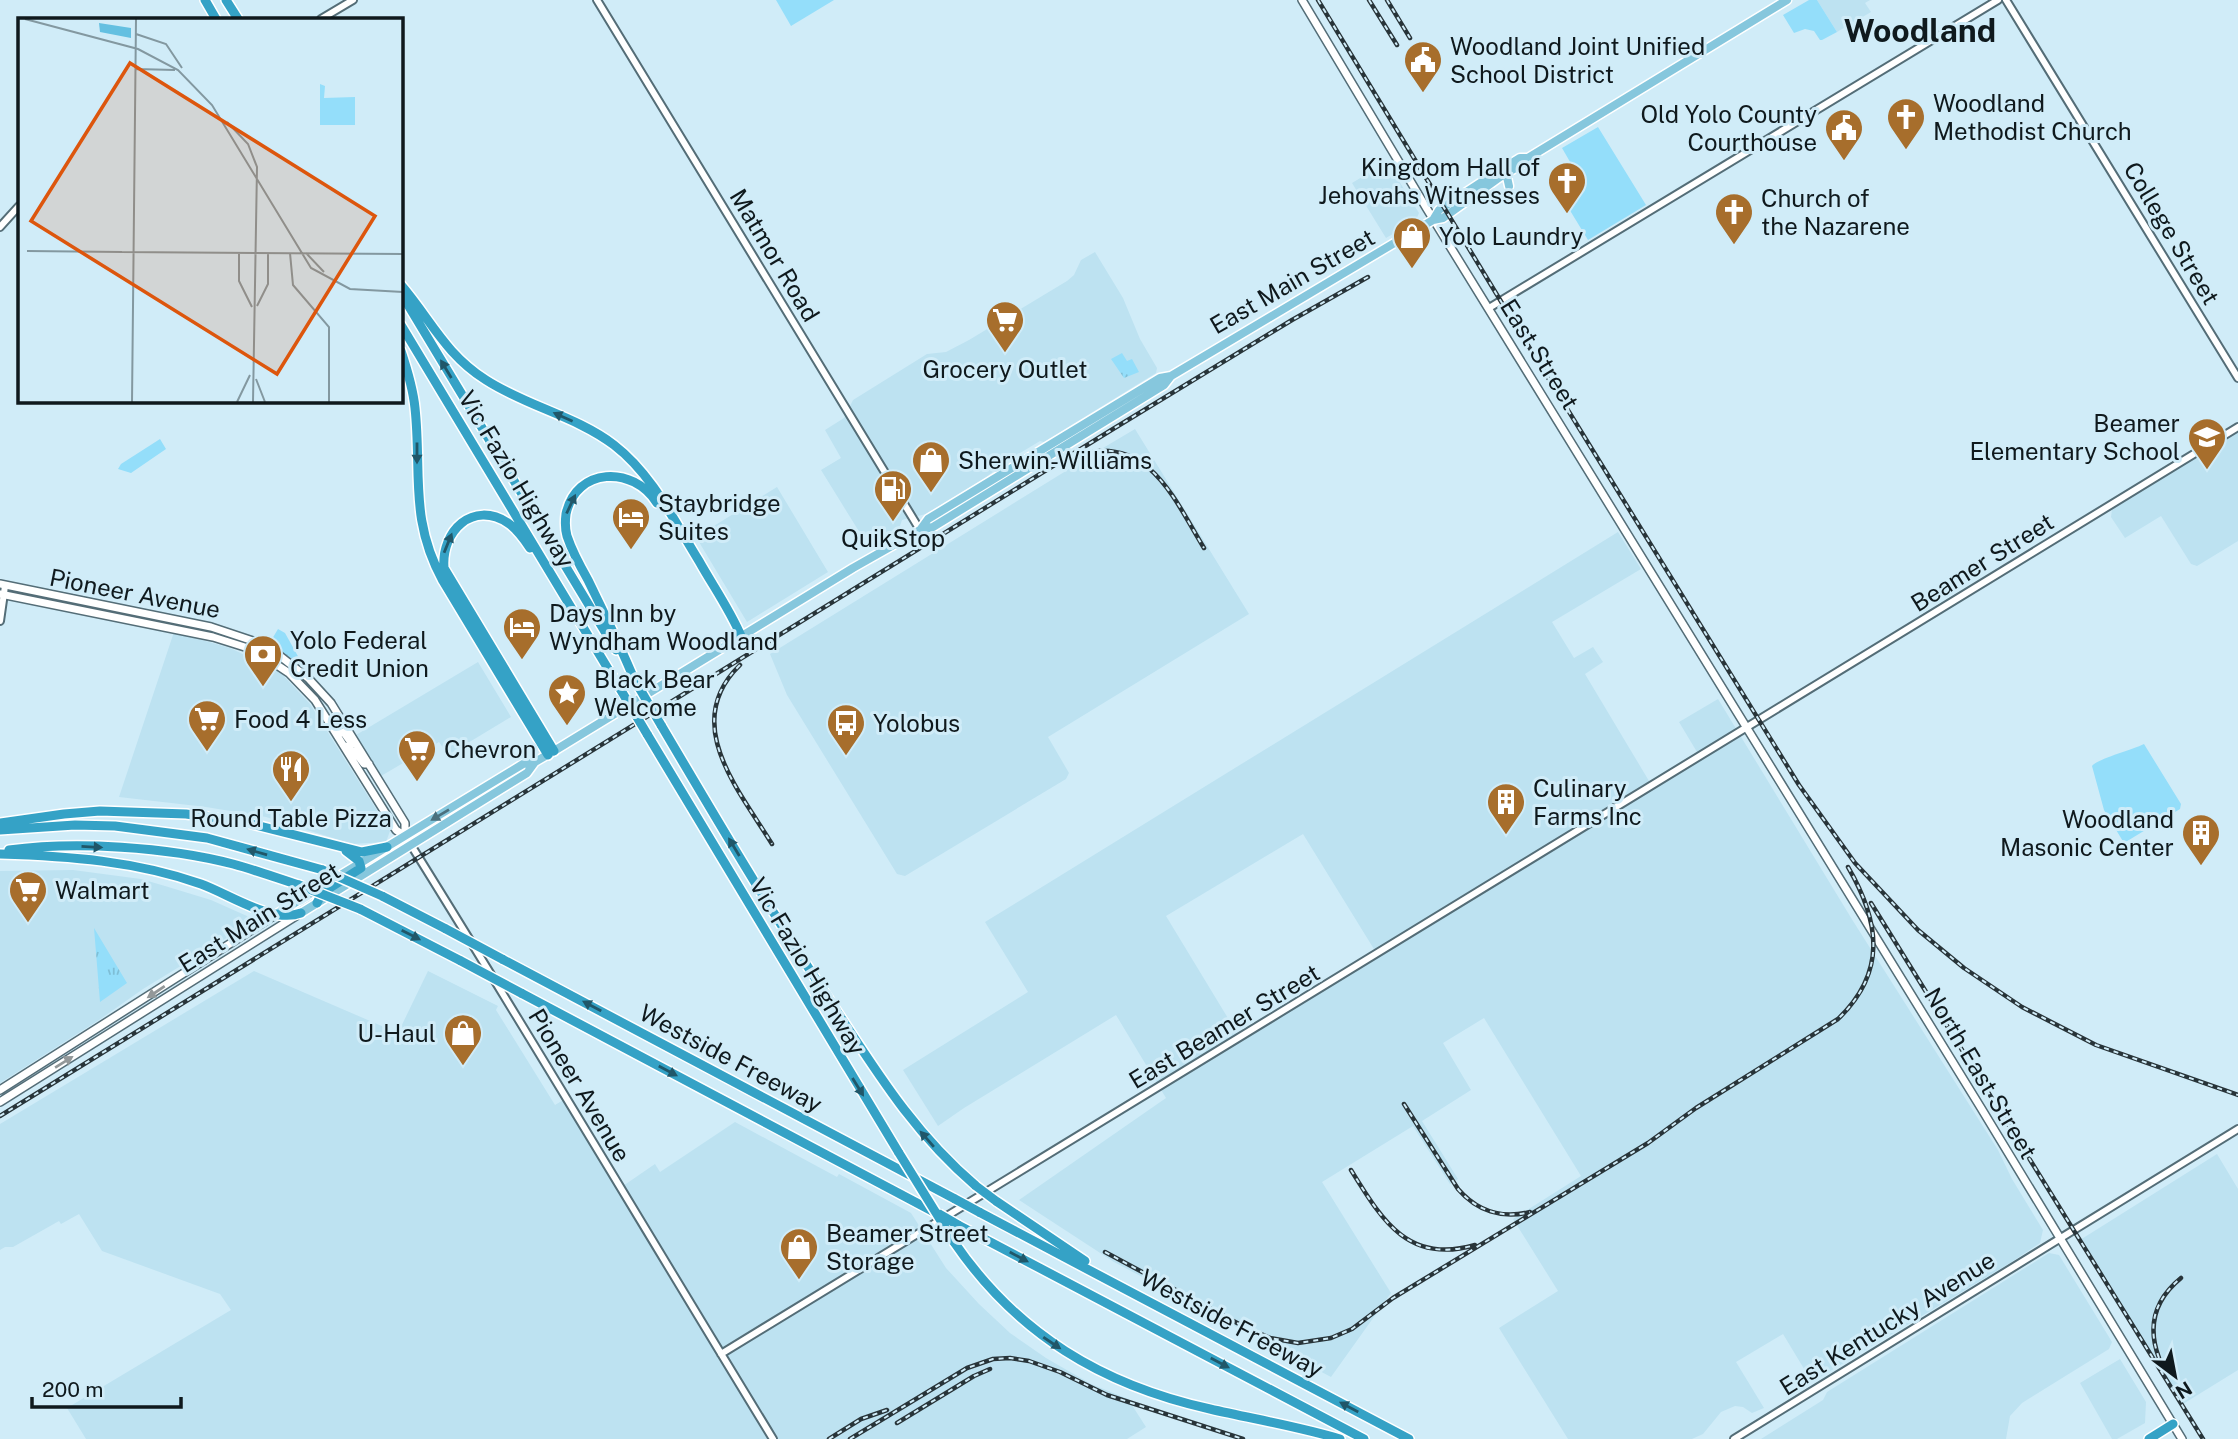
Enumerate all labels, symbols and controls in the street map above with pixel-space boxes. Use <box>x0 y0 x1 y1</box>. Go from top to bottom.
district label: Woodland <box>1844 12 1996 49</box>
inset map <box>18 18 402 402</box>
place label: Woodland Joint Unified School District <box>1450 32 1705 88</box>
public building icon: Woodland Joint Unified School District <box>1402 39 1444 94</box>
place label: Woodland Methodist Church <box>1933 89 2132 145</box>
church icon: Woodland Methodist Church <box>1885 96 1927 151</box>
place label: Old Yolo County Courthouse <box>1641 100 1817 156</box>
public building icon: Old Yolo County Courthouse <box>1823 107 1865 162</box>
place label: Kingdom Hall of Jehovahs Witnesses <box>1318 153 1540 209</box>
street label: College Street <box>2119 157 2225 309</box>
church icon: Kingdom Hall of Jehovahs Witnesses <box>1546 160 1588 215</box>
street label: Matmor Road <box>724 184 826 326</box>
place label: Church of the Nazarene <box>1761 184 1910 240</box>
church icon: Church of the Nazarene <box>1713 191 1755 246</box>
shop icon: Yolo Laundry <box>1391 215 1433 270</box>
place label: Yolo Laundry <box>1439 222 1583 250</box>
street label: East Main Street <box>1205 223 1379 339</box>
street label: East Street <box>1495 294 1585 414</box>
supermarket icon: Grocery Outlet <box>984 299 1026 354</box>
place label: Grocery Outlet <box>922 355 1088 383</box>
one-way arrow <box>440 359 453 378</box>
street label: Vic Fazio Highway <box>453 385 581 573</box>
place label: Beamer Elementary School <box>1969 409 2180 465</box>
one-way arrow <box>553 411 573 423</box>
school or university icon: Beamer Elementary School <box>2186 416 2228 471</box>
shop icon: Sherwin-Williams <box>910 439 952 494</box>
one-way arrow <box>411 442 423 464</box>
place label: Sherwin-Williams <box>958 446 1152 474</box>
fuel station icon: QuikStop <box>872 468 914 523</box>
place label: Staybridge Suites <box>658 489 781 545</box>
one-way arrow <box>565 494 577 514</box>
hotel icon: Staybridge Suites <box>610 496 652 551</box>
street label: Beamer Street <box>1906 507 2058 617</box>
place label: QuikStop <box>841 524 945 552</box>
one-way arrow <box>442 532 453 553</box>
street label: Pioneer Avenue <box>47 563 223 623</box>
place label: Days Inn by Wyndham Woodland <box>549 599 778 655</box>
hotel icon: Days Inn by Wyndham Woodland <box>501 606 543 661</box>
place label: Yolo Federal Credit Union <box>290 626 429 682</box>
bank icon: Yolo Federal Credit Union <box>242 633 284 688</box>
place label: Black Bear Welcome <box>594 665 715 721</box>
place icon: Black Bear Welcome <box>546 672 588 727</box>
supermarket icon: Food 4 Less <box>186 698 228 753</box>
bus stop icon: Yolobus <box>825 702 867 757</box>
place label: Food 4 Less <box>234 705 367 733</box>
place label: Yolobus <box>873 709 960 737</box>
supermarket icon: Chevron <box>396 728 438 783</box>
place label: Chevron <box>444 735 536 763</box>
restaurant icon: Round Table Pizza <box>270 748 312 803</box>
place label: Culinary Farms Inc <box>1533 774 1642 830</box>
building icon: Culinary Farms Inc <box>1485 781 1527 836</box>
place label: Round Table Pizza <box>190 804 392 832</box>
place label: Woodland Masonic Center <box>2000 805 2174 861</box>
one-way arrow <box>430 809 449 821</box>
building icon: Woodland Masonic Center <box>2180 812 2222 867</box>
one-way arrow <box>727 838 740 857</box>
one-way arrow <box>82 842 104 853</box>
one-way arrow <box>246 846 268 857</box>
street label: East Main Street <box>173 856 345 978</box>
supermarket icon: Walmart <box>7 869 49 924</box>
street label: Vic Fazio Highway <box>744 872 872 1060</box>
place label: Walmart <box>55 876 150 904</box>
one-way arrow <box>401 930 421 941</box>
street label: East Beamer Street <box>1124 958 1324 1094</box>
street label: North East Street <box>1919 982 2043 1164</box>
one-way arrow <box>146 985 165 998</box>
street label: Westside Freeway <box>635 998 827 1118</box>
one-way arrow <box>581 1001 601 1013</box>
street label: Pioneer Avenue <box>523 1003 637 1167</box>
shop icon: U-Haul <box>442 1012 484 1067</box>
place label: U-Haul <box>357 1019 436 1047</box>
one-way arrow <box>54 1056 74 1069</box>
one-way arrow <box>658 1065 678 1077</box>
one-way arrow <box>852 1077 864 1096</box>
one-way arrow <box>919 1131 935 1148</box>
place label: Beamer Street Storage <box>826 1219 989 1275</box>
shop icon: Beamer Street Storage <box>778 1226 820 1281</box>
street label: East Kentucky Avenue <box>1774 1245 2000 1401</box>
one-way arrow <box>1009 1251 1029 1262</box>
street label: Westside Freeway <box>1136 1263 1328 1383</box>
one-way arrow <box>1043 1336 1061 1350</box>
north arrow <box>2140 1341 2210 1411</box>
one-way arrow <box>1210 1357 1230 1369</box>
scale bar <box>32 1366 180 1410</box>
text: 200 m <box>42 1377 103 1402</box>
text: N <box>2172 1377 2196 1404</box>
one-way arrow <box>1339 1401 1358 1413</box>

